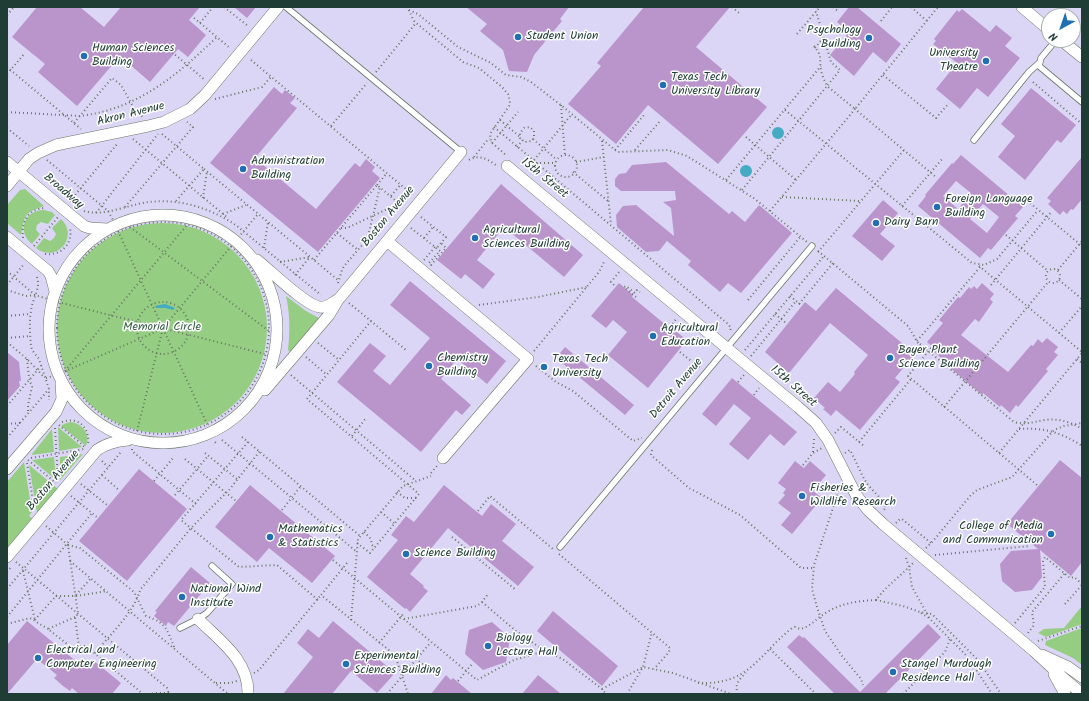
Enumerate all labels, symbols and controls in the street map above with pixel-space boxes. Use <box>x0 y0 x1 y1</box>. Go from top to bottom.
north arrow <box>1041 8 1081 48</box>
place label: Psychology Building <box>807 24 861 52</box>
text: N <box>1045 27 1062 46</box>
place label: Student Union <box>526 30 598 44</box>
marker: Student Union <box>513 32 523 42</box>
marker: Psychology Building <box>864 33 874 43</box>
place label: Human Sciences Building <box>92 42 174 70</box>
place label: University Theatre <box>929 47 978 75</box>
marker: Human Sciences Building <box>79 51 89 61</box>
marker: University Theatre <box>981 56 991 66</box>
place label: Texas Tech University Library <box>671 71 760 99</box>
marker: Texas Tech University Library <box>658 80 668 90</box>
street label: Akron Avenue <box>96 100 166 130</box>
place label: Administration Building <box>251 155 325 183</box>
street label: 15th Street <box>518 156 570 202</box>
marker: Administration Building <box>238 164 248 174</box>
street label: Broadway <box>40 171 86 213</box>
street label: Boston Avenue <box>359 184 419 250</box>
place label: Foreign Language Building <box>945 193 1033 221</box>
marker: Foreign Language Building <box>932 202 942 212</box>
place label: Dairy Barn <box>884 216 938 230</box>
marker: Dairy Barn <box>871 218 881 228</box>
place label: Agricultural Sciences Building <box>483 224 570 252</box>
marker: Agricultural Sciences Building <box>470 233 480 243</box>
park label: Memorial Circle <box>123 321 201 335</box>
place label: Agricultural Education <box>661 322 718 350</box>
marker: Agricultural Education <box>648 331 658 341</box>
place label: Bayer Plant Science Building <box>898 344 980 372</box>
place label: Chemistry Building <box>437 352 488 380</box>
place label: Texas Tech University <box>552 353 608 381</box>
marker: Bayer Plant Science Building <box>885 353 895 363</box>
street label: Detroit Avenue <box>647 356 707 422</box>
marker: Chemistry Building <box>424 361 434 371</box>
marker: Texas Tech University <box>539 362 549 372</box>
street label: 15th Street <box>767 363 819 411</box>
street label: Boston Avenue <box>24 448 84 514</box>
place label: Fisheries & Wildlife Research <box>810 482 896 510</box>
marker: Fisheries & Wildlife Research <box>797 491 807 501</box>
place label: College of Media and Communication <box>943 520 1043 548</box>
place label: Mathematics & Statistics <box>278 523 343 551</box>
marker: College of Media and Communication <box>1046 529 1056 539</box>
marker: Mathematics & Statistics <box>265 532 275 542</box>
place label: Science Building <box>414 547 496 561</box>
marker: Science Building <box>401 549 411 559</box>
place label: National Wind Institute <box>190 583 261 611</box>
marker: National Wind Institute <box>177 592 187 602</box>
place label: Biology Lecture Hall <box>496 632 557 660</box>
marker: Biology Lecture Hall <box>483 641 493 651</box>
place label: Electrical and Computer Engineering <box>46 644 157 672</box>
place label: Experimental Sciences Building <box>354 650 441 678</box>
marker: Electrical and Computer Engineering <box>33 653 43 663</box>
place label: Stangel Murdough Residence Hall <box>901 658 991 686</box>
marker: Experimental Sciences Building <box>341 659 351 669</box>
marker: Stangel Murdough Residence Hall <box>888 667 898 677</box>

